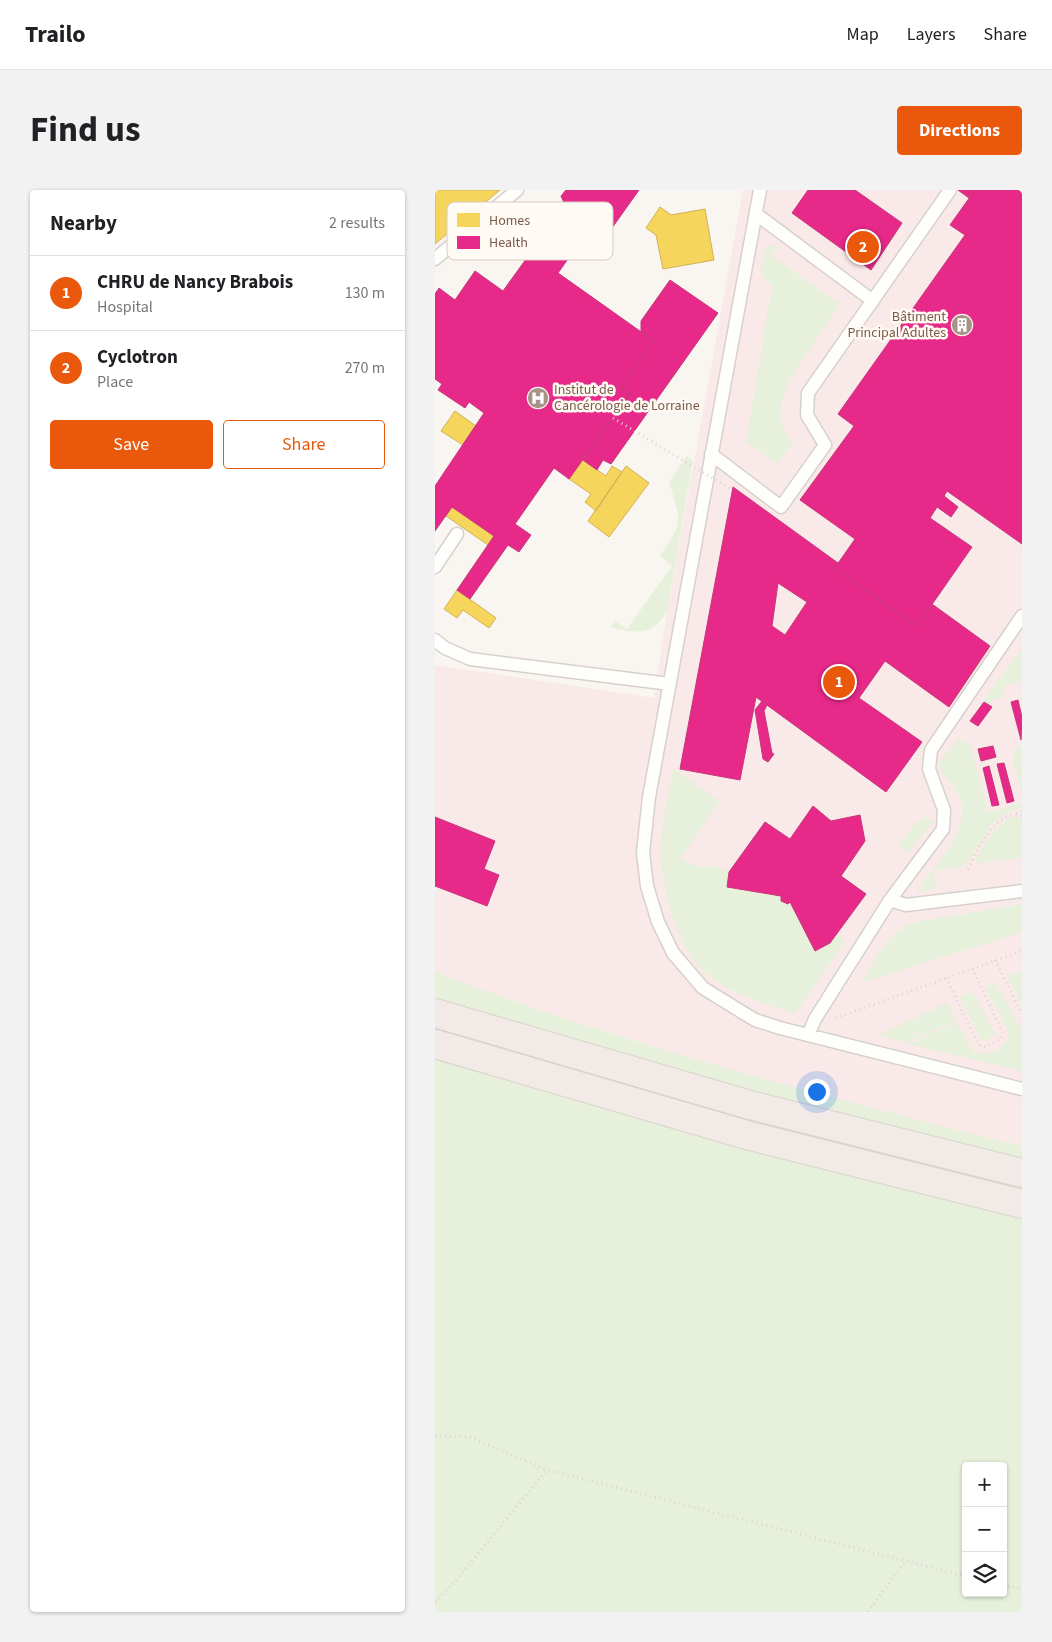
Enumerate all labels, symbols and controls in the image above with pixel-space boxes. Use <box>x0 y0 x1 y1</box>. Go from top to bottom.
text: Trailo <box>25 17 86 52</box>
text: Map <box>847 22 879 47</box>
text: Layers <box>907 22 956 47</box>
text: Share <box>984 22 1027 47</box>
text: Find us <box>30 105 140 155</box>
button: Directions <box>897 106 1022 155</box>
legend <box>447 202 613 260</box>
text: Nearby <box>50 208 117 238</box>
text: Homes <box>489 211 530 231</box>
text: 2 results <box>329 212 385 234</box>
pin: 2 <box>847 228 879 266</box>
text: Health <box>489 233 528 253</box>
text: CHRU de Nancy Brabois <box>97 269 293 296</box>
text: 1 <box>62 282 70 304</box>
text: 130 m <box>345 282 385 304</box>
text: Hospital <box>97 296 153 318</box>
place label: Bâtiment Principal Adultes <box>847 307 946 343</box>
building icon: Bâtiment Principal Adultes <box>950 313 974 337</box>
text: Cyclotron <box>97 344 178 371</box>
text: 2 <box>62 357 70 379</box>
text: 270 m <box>345 357 385 379</box>
text: Place <box>97 371 133 393</box>
place label: Institut de Cancérologie de Lorraine <box>554 380 700 416</box>
hospital icon: Institut de Cancérologie de Lorraine <box>526 386 550 410</box>
button: Save <box>50 420 213 469</box>
button: Share <box>223 420 385 469</box>
pin: 1 <box>823 663 855 701</box>
your location <box>804 1079 830 1105</box>
map controls <box>962 1462 1007 1597</box>
button: + <box>962 1462 1007 1507</box>
button: − <box>962 1507 1007 1552</box>
button: layers <box>962 1552 1007 1597</box>

